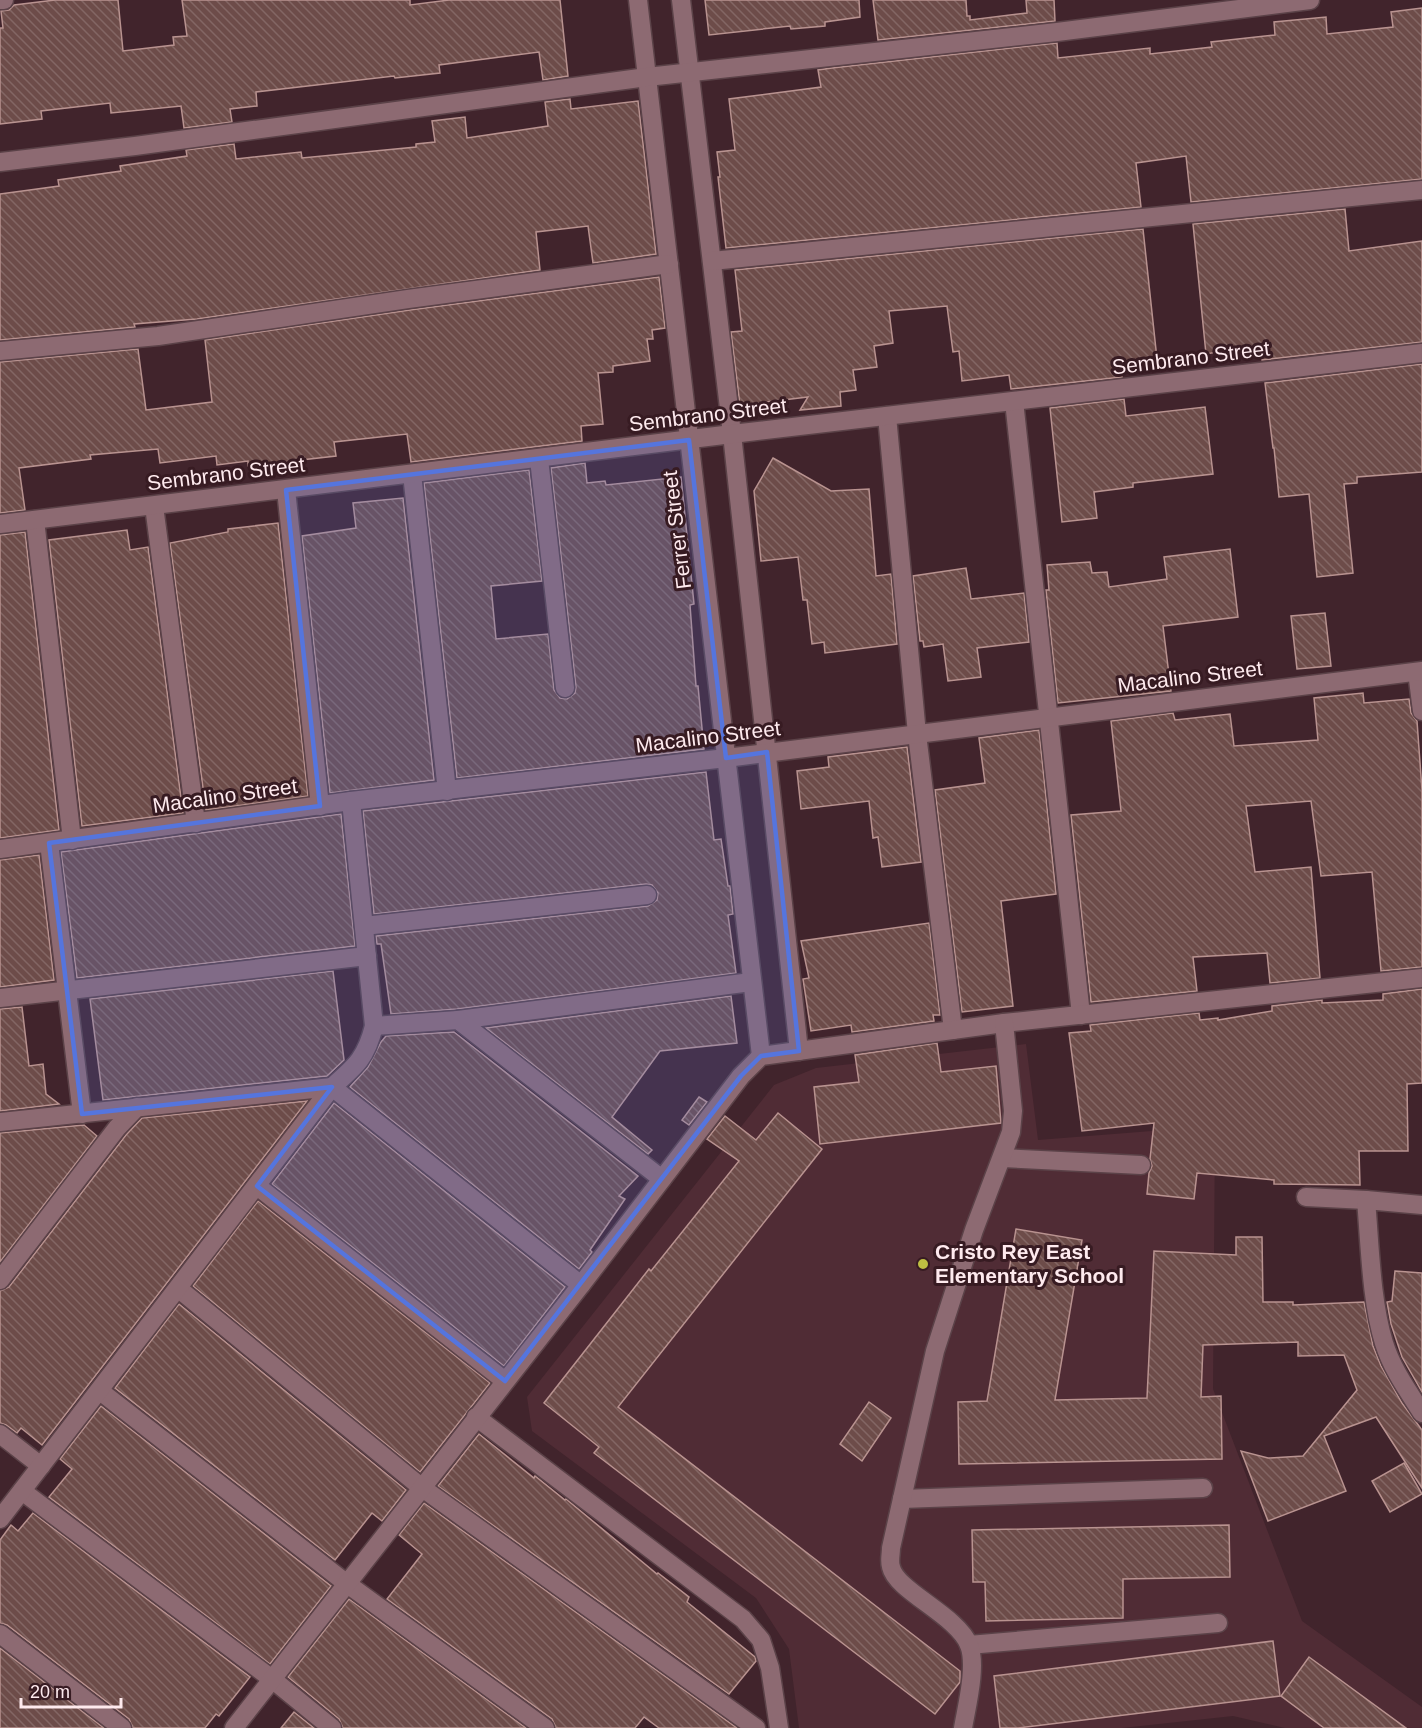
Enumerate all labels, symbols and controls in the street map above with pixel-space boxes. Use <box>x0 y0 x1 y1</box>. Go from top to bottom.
street label: Sembrano Street <box>1111 336 1271 379</box>
street label: Sembrano Street <box>628 393 788 436</box>
street label: Sembrano Street <box>146 452 306 495</box>
street label: Ferrer Street <box>658 469 695 591</box>
street label: Macalino Street <box>1116 656 1264 697</box>
street label: Macalino Street <box>634 716 782 757</box>
street label: Macalino Street <box>151 774 299 817</box>
place label: Cristo Rey East Elementary School <box>935 1240 1124 1287</box>
marker: Cristo Rey East Elementary School <box>916 1257 930 1271</box>
scale bar <box>21 1671 122 1709</box>
text: 20 m <box>30 1682 70 1702</box>

